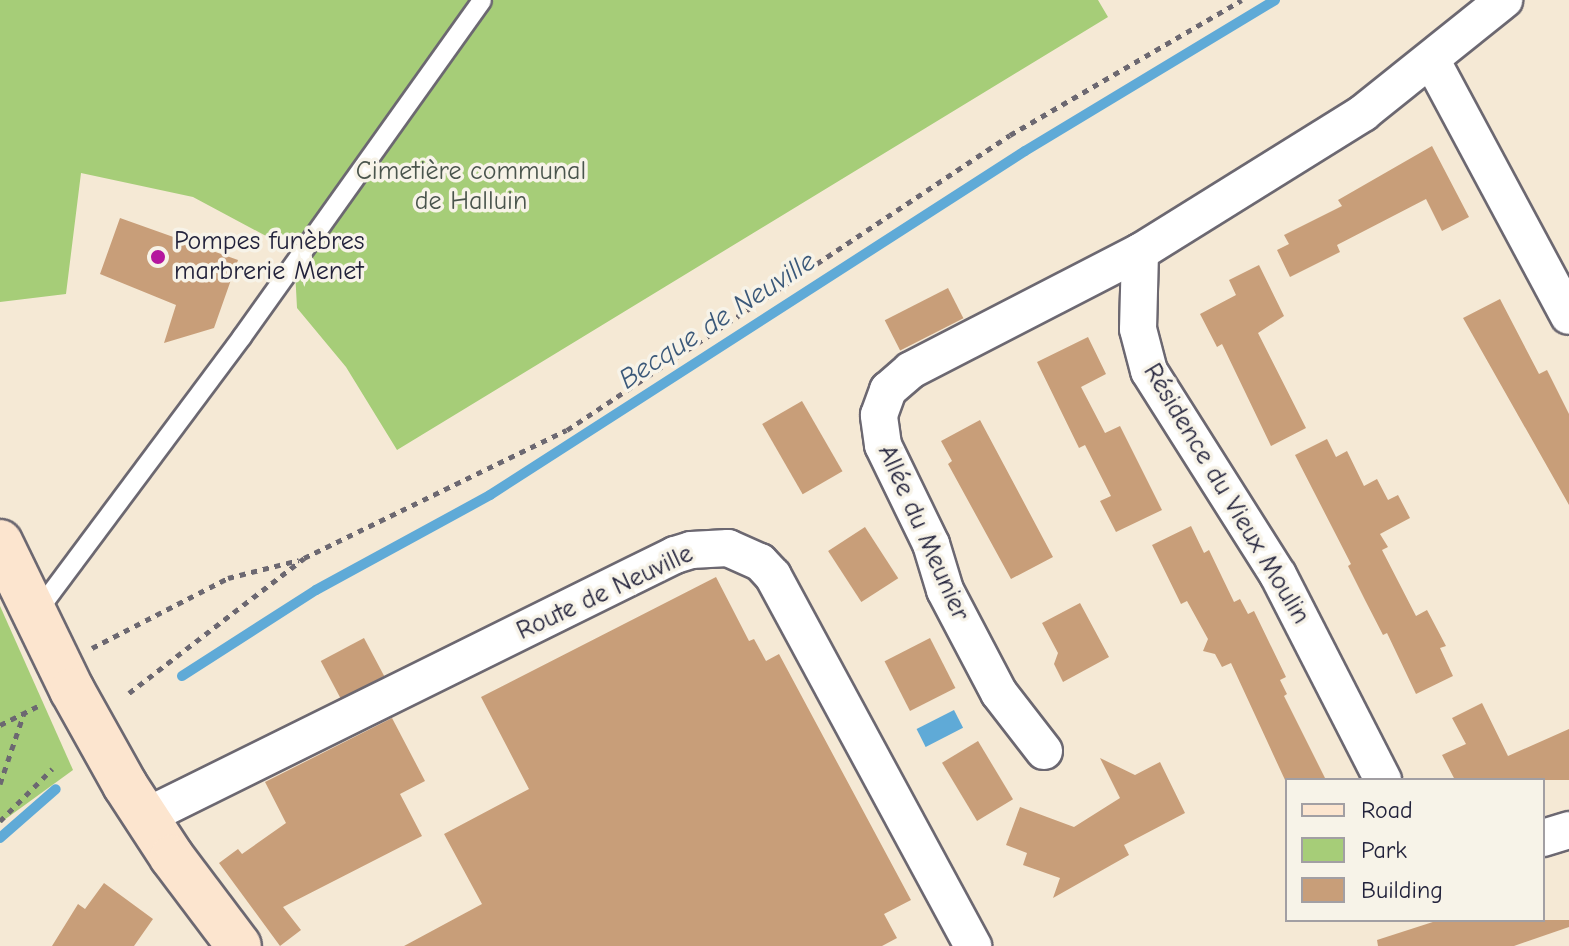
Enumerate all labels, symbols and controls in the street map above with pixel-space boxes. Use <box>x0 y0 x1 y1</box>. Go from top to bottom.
park label: Cimetière communal de Halluin <box>356 156 586 218</box>
place label: Pompes funèbres marbrerie Menet <box>174 226 365 288</box>
water label: Becque de Neuville <box>612 244 822 396</box>
marker: Pompes funèbres marbrerie Menet <box>149 248 167 266</box>
street label: Résidence du Vieux Moulin <box>1136 358 1316 630</box>
street label: Allée du Meunier <box>870 440 976 626</box>
street label: Route de Neuville <box>512 539 698 647</box>
legend <box>1285 778 1545 922</box>
text: Road <box>1361 796 1413 824</box>
text: Park <box>1361 836 1407 864</box>
text: Building <box>1361 876 1443 904</box>

